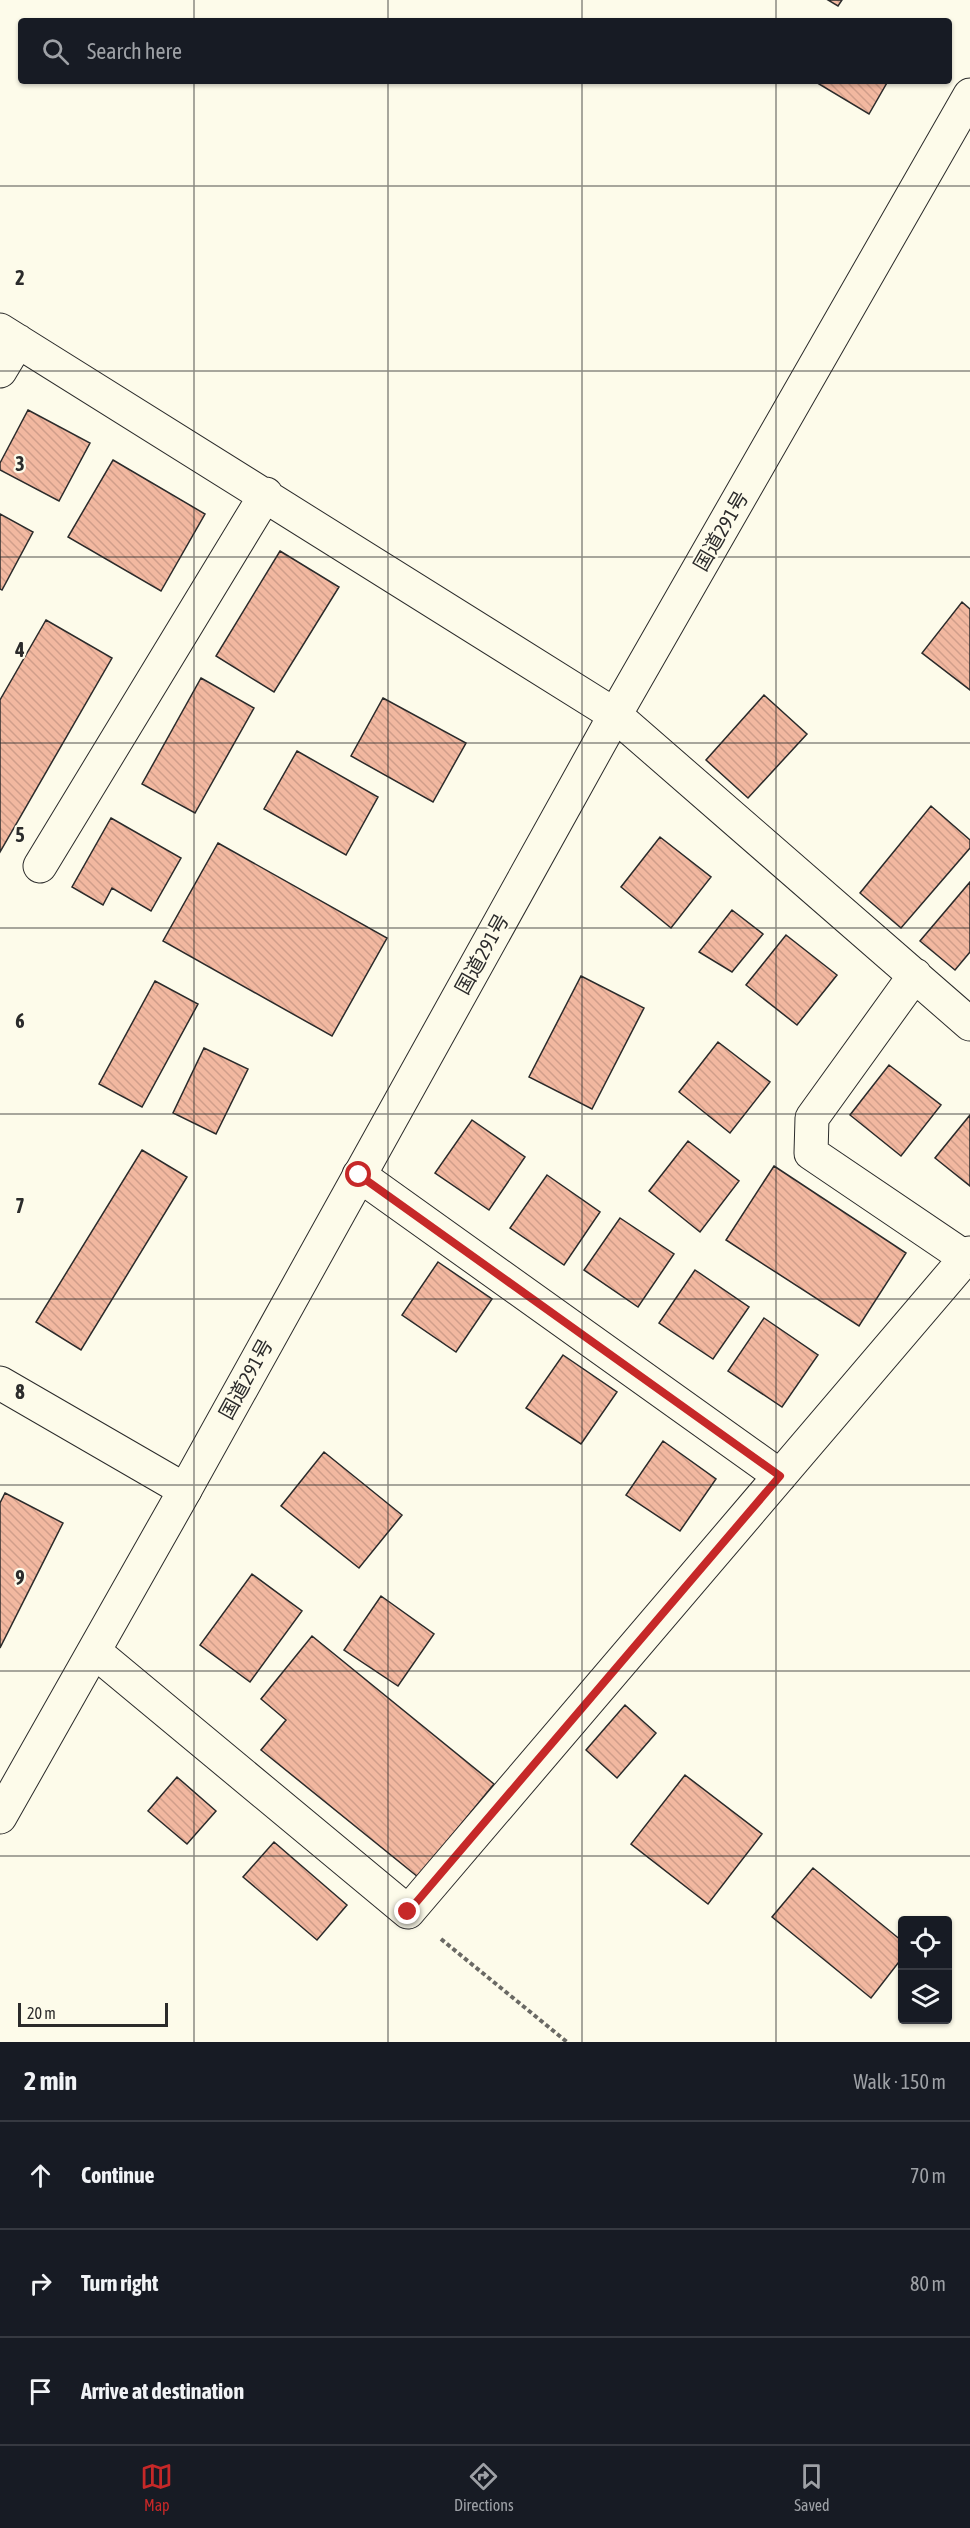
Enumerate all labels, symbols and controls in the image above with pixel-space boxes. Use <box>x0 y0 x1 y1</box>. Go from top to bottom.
search box <box>18 18 952 84</box>
icon: search <box>39 35 72 68</box>
text: Search here <box>87 38 182 64</box>
text: 2 <box>15 266 25 289</box>
text: 3 <box>15 452 25 475</box>
street label: 国道291号 <box>689 487 753 575</box>
text: 4 <box>14 638 25 661</box>
text: 5 <box>15 823 25 846</box>
street label: 国道291号 <box>450 910 513 998</box>
text: 6 <box>15 1009 25 1032</box>
route start <box>345 1161 371 1187</box>
text: 7 <box>15 1194 25 1217</box>
street label: 国道291号 <box>214 1335 277 1423</box>
text: 8 <box>15 1380 25 1403</box>
text: 9 <box>15 1566 25 1589</box>
route end <box>394 1898 420 1924</box>
map controls <box>898 1916 952 2024</box>
button: locate <box>898 1916 952 1970</box>
button: layers <box>898 1970 952 2024</box>
scale bar <box>18 2000 168 2028</box>
text: 20 m <box>27 2004 56 2022</box>
text: 2 min <box>24 2066 77 2096</box>
text: Walk · 150 m <box>854 2070 946 2093</box>
icon: ahead <box>24 2159 57 2192</box>
text: Continue <box>81 2162 155 2188</box>
text: 70 m <box>910 2164 946 2187</box>
icon: right <box>24 2267 57 2300</box>
text: Turn right <box>81 2270 158 2296</box>
text: 80 m <box>910 2272 946 2295</box>
icon: arrive <box>24 2375 57 2408</box>
text: Arrive at destination <box>81 2378 244 2404</box>
tab: Map <box>140 2460 173 2514</box>
tab: Directions <box>454 2460 514 2514</box>
tab: Saved <box>794 2460 830 2514</box>

